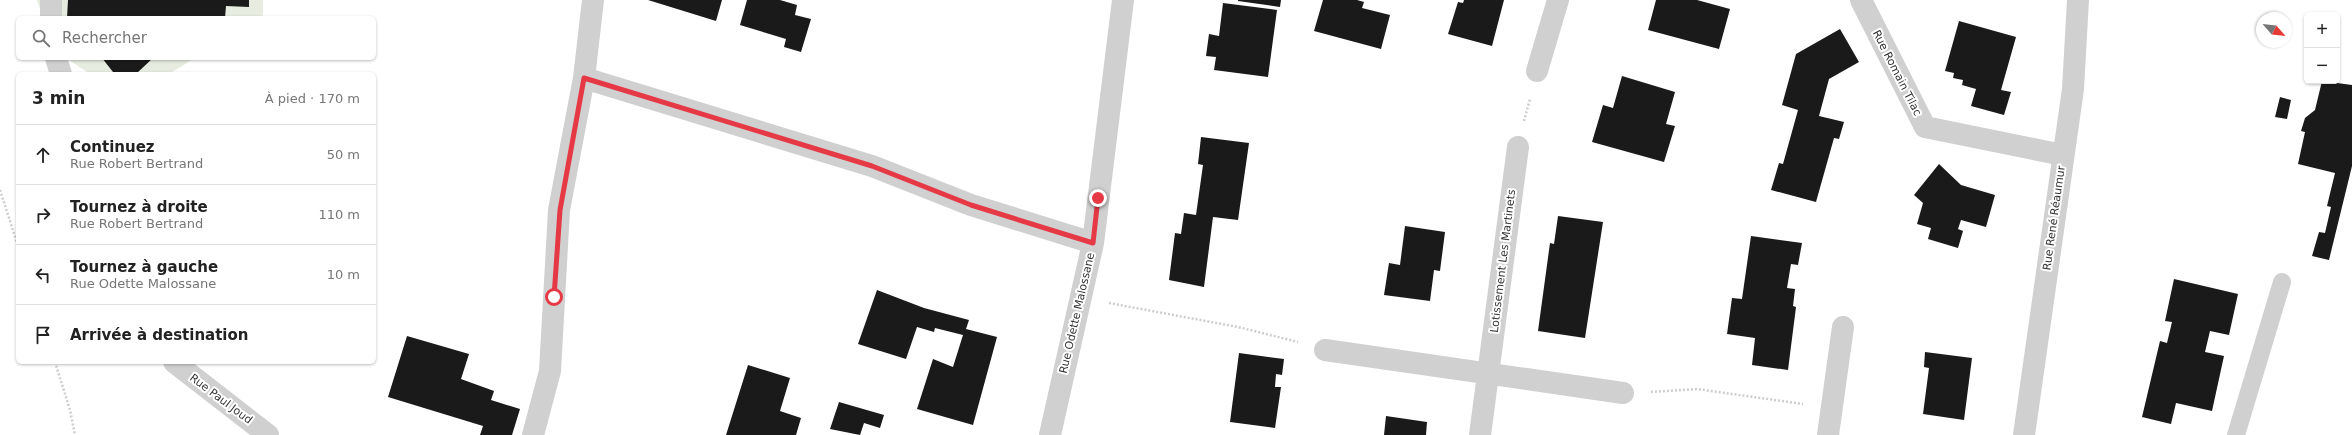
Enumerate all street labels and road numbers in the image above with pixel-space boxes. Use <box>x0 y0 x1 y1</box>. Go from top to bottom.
street label: Rue Romain Tilac <box>1870 28 1924 118</box>
street label: Rue René Réaumur <box>2040 164 2068 271</box>
street label: Lotissement Les Martinets <box>1488 188 1518 333</box>
street label: Rue Odette Malossane <box>1057 251 1097 375</box>
street label: Rue Paul Joud <box>187 371 255 427</box>

